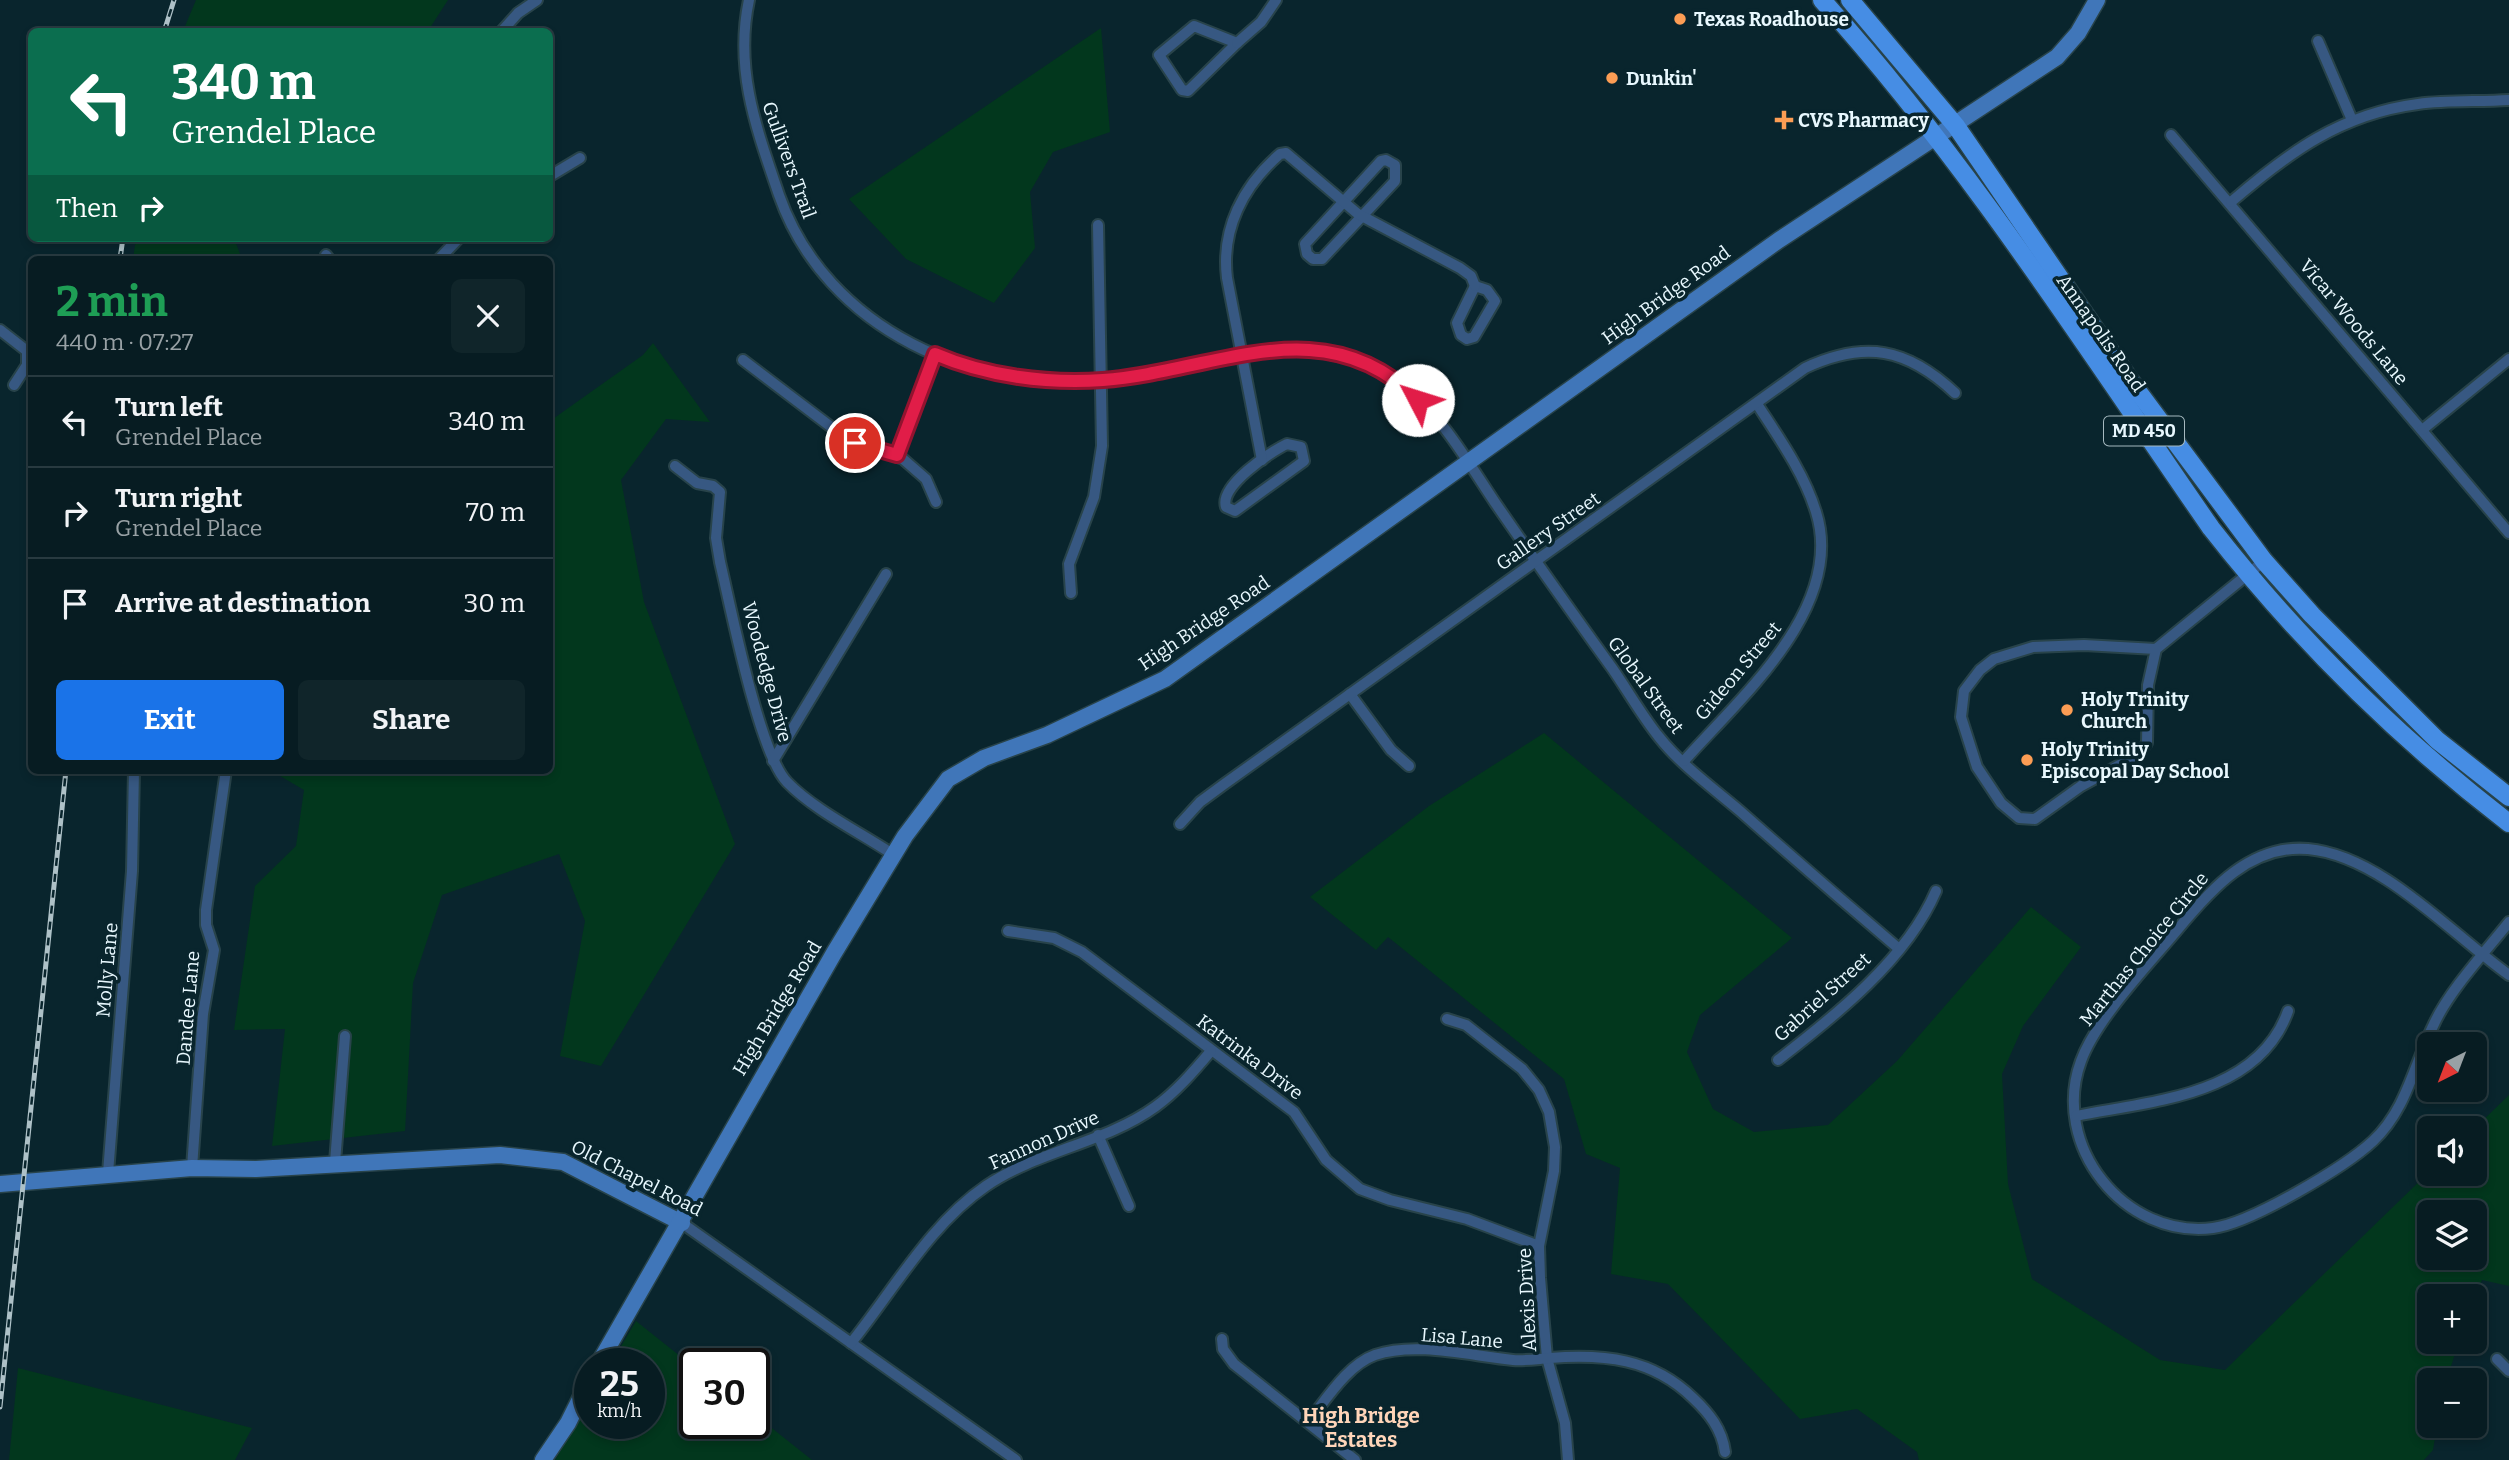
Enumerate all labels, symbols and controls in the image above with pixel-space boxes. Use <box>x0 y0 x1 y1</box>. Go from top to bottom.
place label: Texas Roadhouse <box>1694 8 1849 31</box>
marker: Texas Roadhouse <box>1672 11 1688 27</box>
text: 340 m <box>171 53 316 112</box>
icon: left <box>56 56 147 147</box>
place label: Dunkin' <box>1626 67 1697 90</box>
marker: Dunkin' <box>1604 70 1620 86</box>
street label: Gullivers Trail <box>757 98 821 222</box>
place label: CVS Pharmacy <box>1798 109 1930 132</box>
marker: CVS Pharmacy <box>1776 112 1792 128</box>
text: Grendel Place <box>171 113 376 151</box>
icon: right <box>132 189 170 227</box>
text: Then <box>56 193 118 224</box>
street label: High Bridge Road <box>1597 241 1735 349</box>
street label: Vicar Woods Lane <box>2295 254 2413 390</box>
street label: Annapolis Road <box>2052 270 2150 396</box>
text: 2 min <box>56 277 168 327</box>
button: close <box>451 279 525 353</box>
text: 440 m · 07:27 <box>56 328 193 356</box>
position arrow <box>1381 363 1455 437</box>
text: Turn left <box>115 392 223 423</box>
icon: left <box>56 403 94 441</box>
text: 340 m <box>448 406 525 437</box>
pin <box>825 413 885 473</box>
road number: MD 450 <box>2104 416 2184 446</box>
text: Grendel Place <box>115 423 262 451</box>
icon: arrive <box>836 424 874 462</box>
text: Turn right <box>115 483 242 514</box>
street label: Gallery Street <box>1492 487 1605 575</box>
icon: right <box>56 494 94 532</box>
text: 70 m <box>466 497 525 528</box>
text: Grendel Place <box>115 514 262 542</box>
street label: High Bridge Road <box>1134 571 1274 675</box>
icon: arrive <box>56 585 94 623</box>
text: Arrive at destination <box>115 588 370 619</box>
text: 30 m <box>464 588 525 619</box>
street label: Woodedge Drive <box>737 599 797 745</box>
street label: Gideon Street <box>1690 617 1786 725</box>
street label: Global Street <box>1603 632 1689 738</box>
button: Exit <box>56 680 284 760</box>
button: Share <box>298 680 525 760</box>
place label: Holy Trinity Church <box>2081 688 2189 733</box>
marker: Holy Trinity Church <box>2059 702 2075 718</box>
place label: Holy Trinity Episcopal Day School <box>2041 738 2229 783</box>
marker: Holy Trinity Episcopal Day School <box>2019 752 2035 768</box>
street label: Marthas Choice Circle <box>2075 867 2213 1031</box>
street label: Molly Lane <box>91 922 123 1018</box>
street label: High Bridge Road <box>728 937 826 1079</box>
street label: Gabriel Street <box>1769 947 1875 1046</box>
street label: Dandee Lane <box>172 950 204 1066</box>
street label: Katrinka Drive <box>1192 1010 1308 1104</box>
north arrow <box>2417 1032 2487 1102</box>
map controls <box>2417 1032 2487 1438</box>
street label: Fannon Drive <box>985 1105 1103 1175</box>
button: sound <box>2417 1116 2487 1186</box>
street label: Old Chapel Road <box>568 1135 706 1221</box>
button: layers <box>2417 1200 2487 1270</box>
street label: Alexis Drive <box>1513 1247 1541 1353</box>
button: + <box>2417 1284 2487 1354</box>
street label: Lisa Lane <box>1420 1323 1504 1353</box>
speed limit sign: 30 <box>679 1348 770 1439</box>
text: 25 <box>600 1363 639 1405</box>
button: − <box>2417 1368 2487 1438</box>
text: km/h <box>597 1400 642 1422</box>
district label: High Bridge Estates <box>1302 1403 1420 1453</box>

